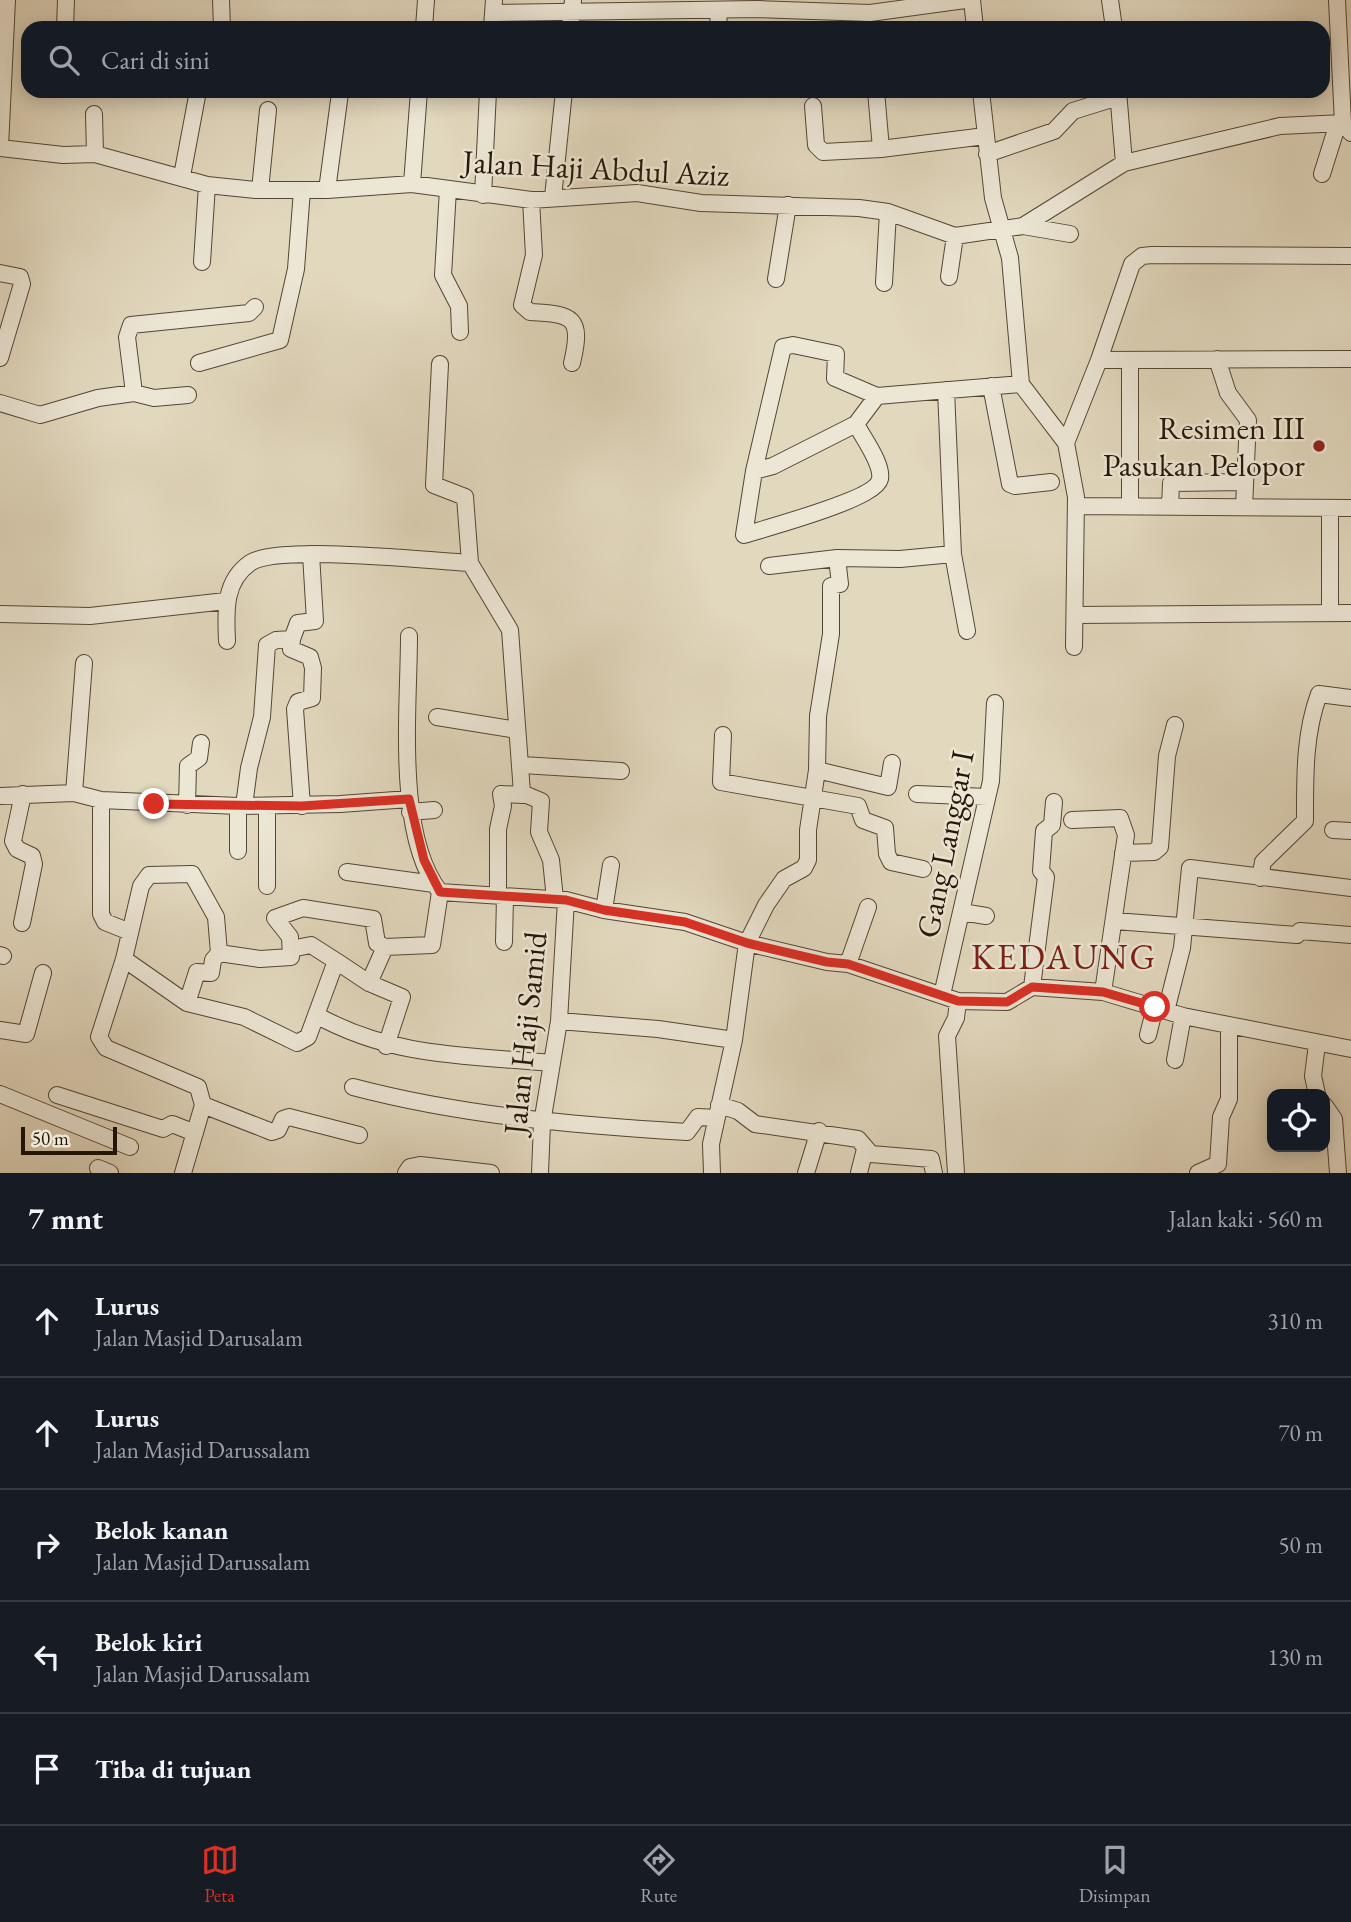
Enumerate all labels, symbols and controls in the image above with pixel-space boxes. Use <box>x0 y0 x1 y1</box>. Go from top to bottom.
search box <box>21 21 1330 98</box>
icon: search <box>45 41 83 79</box>
text: Cari di sini <box>101 43 210 77</box>
street label: Jalan Haji Abdul Aziz <box>459 140 730 196</box>
place label: Resimen III Pasukan Pelopor <box>1103 407 1305 486</box>
marker: Resimen III Pasukan Pelopor <box>1311 438 1327 454</box>
street label: Gang Langgar I <box>906 747 984 941</box>
route end <box>138 788 169 819</box>
street label: Jalan Haji Samid <box>493 929 557 1140</box>
district label: KEDAUNG <box>971 934 1157 979</box>
route start <box>1139 991 1170 1022</box>
map controls <box>1267 1089 1330 1152</box>
button: locate <box>1267 1089 1330 1152</box>
scale bar <box>21 1124 117 1156</box>
text: 50 m <box>32 1126 69 1151</box>
text: 7 mnt <box>28 1199 103 1238</box>
text: Jalan kaki · 560 m <box>1169 1204 1323 1234</box>
text: Lurus <box>95 1289 159 1323</box>
icon: ahead <box>28 1302 66 1340</box>
text: 310 m <box>1267 1306 1323 1336</box>
text: Jalan Masjid Darusalam <box>95 1323 303 1353</box>
text: Lurus <box>95 1401 159 1435</box>
icon: ahead <box>28 1414 66 1452</box>
text: 70 m <box>1278 1418 1323 1448</box>
text: Jalan Masjid Darussalam <box>95 1435 310 1465</box>
text: Belok kanan <box>95 1513 229 1547</box>
icon: right <box>28 1526 66 1564</box>
text: 50 m <box>1278 1530 1323 1560</box>
text: Jalan Masjid Darussalam <box>95 1547 310 1577</box>
text: Belok kiri <box>95 1625 202 1659</box>
icon: left <box>28 1638 66 1676</box>
text: 130 m <box>1267 1642 1323 1672</box>
text: Jalan Masjid Darussalam <box>95 1659 310 1689</box>
icon: arrive <box>28 1750 66 1788</box>
text: Tiba di tujuan <box>95 1752 251 1786</box>
tab: Peta <box>201 1841 239 1908</box>
tab: Rute <box>640 1841 678 1908</box>
tab: Disimpan <box>1079 1841 1150 1908</box>

